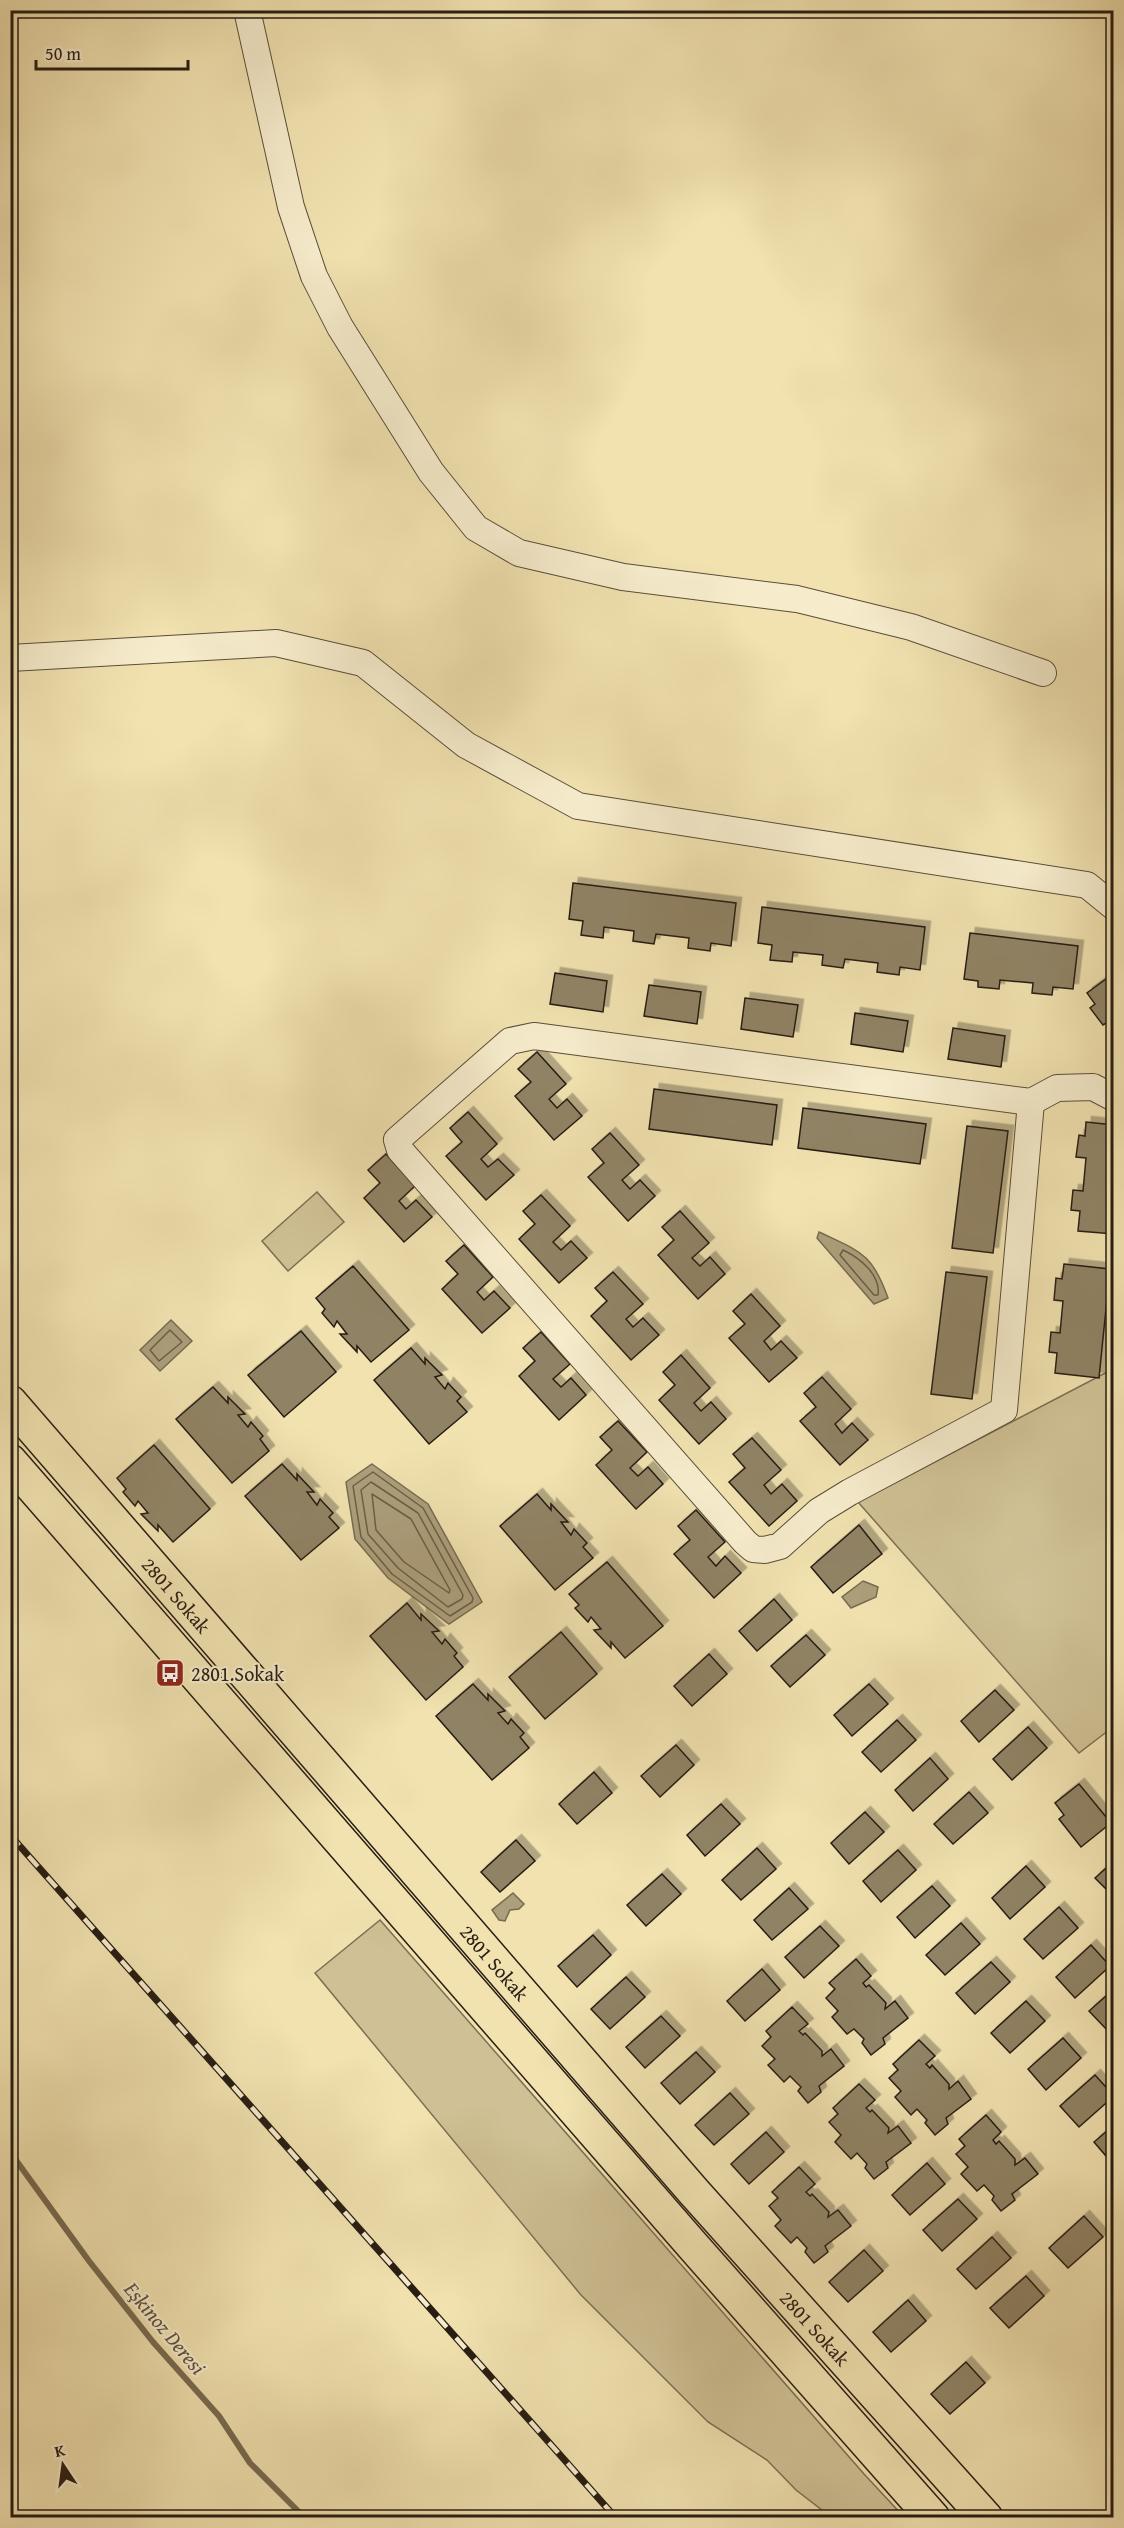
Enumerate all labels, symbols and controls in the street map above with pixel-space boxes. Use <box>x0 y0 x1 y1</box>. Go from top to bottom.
scale bar <box>36 33 188 71</box>
text: 50 m <box>45 40 81 67</box>
street label: 2801 Sokak <box>136 1550 219 1640</box>
bus stop icon: 2801.Sokak <box>154 1657 186 1689</box>
place label: 2801.Sokak <box>191 1659 285 1688</box>
street label: 2801 Sokak <box>454 1918 537 2007</box>
water label: Eşkinoz Deresi <box>116 2274 214 2382</box>
street label: 2801 Sokak <box>774 2283 858 2372</box>
north arrow <box>33 2435 93 2495</box>
text: K <box>52 2437 68 2463</box>

